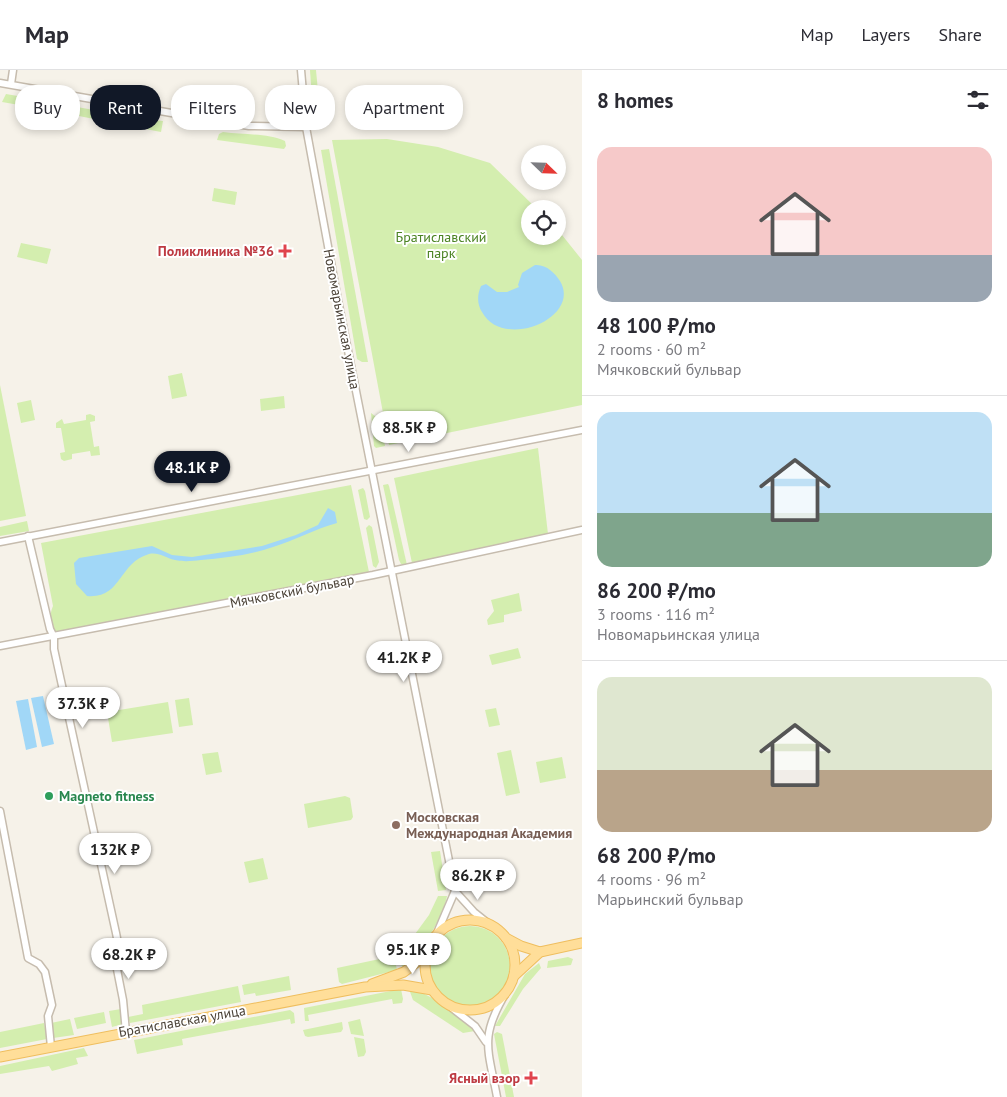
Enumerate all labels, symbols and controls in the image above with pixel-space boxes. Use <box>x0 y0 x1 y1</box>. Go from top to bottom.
text: Map <box>25 19 69 50</box>
text: Map <box>801 23 833 46</box>
text: Layers <box>861 23 910 46</box>
text: Share <box>938 23 982 46</box>
chip: Buy <box>15 85 80 130</box>
chip: Rent <box>90 85 161 130</box>
chip: Filters <box>171 85 255 130</box>
chip: New <box>265 85 335 130</box>
chip: Apartment <box>345 85 463 130</box>
icon: filters <box>964 86 992 114</box>
text: 8 homes <box>597 87 673 114</box>
north arrow <box>521 145 566 190</box>
map controls <box>521 145 566 245</box>
icon: home <box>750 179 840 269</box>
button: locate <box>521 200 566 245</box>
park label: Братиславский парк <box>396 228 487 262</box>
place label: Поликлиника №36 <box>158 242 274 260</box>
marker: Поликлиника №36 <box>278 244 292 258</box>
street label: Новомарьинская улица <box>320 247 364 391</box>
text: 48 100 ₽/mo <box>597 312 716 339</box>
text: 2 rooms · 60 m² <box>597 339 706 359</box>
text: Мячковский бульвар <box>597 359 741 379</box>
pin: 88.5K ₽ <box>363 410 455 453</box>
text: 88.5K ₽ <box>382 417 436 437</box>
icon: home <box>750 445 840 535</box>
pin: 48.1K ₽ <box>146 450 238 493</box>
text: 48.1K ₽ <box>165 457 219 477</box>
street label: Мячковский бульвар <box>228 570 356 612</box>
text: 86 200 ₽/mo <box>597 577 716 604</box>
text: 3 rooms · 116 m² <box>597 604 715 624</box>
text: Новомарьинская улица <box>597 624 760 644</box>
pin: 41.2K ₽ <box>358 640 450 683</box>
text: 41.2K ₽ <box>377 647 431 667</box>
pin: 37.3K ₽ <box>37 686 129 729</box>
text: 37.3K ₽ <box>57 693 109 713</box>
icon: home <box>750 710 840 800</box>
place label: Magneto fitness <box>59 787 155 805</box>
marker: Magneto fitness <box>43 790 55 802</box>
place label: Московская Международная Академия <box>406 808 572 842</box>
marker: Московская Международная Академия <box>390 819 402 831</box>
pin: 132K ₽ <box>74 832 156 875</box>
text: 132K ₽ <box>90 839 140 859</box>
text: 68 200 ₽/mo <box>597 842 716 869</box>
pin: 86.2K ₽ <box>432 858 524 901</box>
text: 86.2K ₽ <box>451 865 505 885</box>
text: 4 rooms · 96 m² <box>597 869 706 889</box>
text: Марьинский бульвар <box>597 889 743 909</box>
pin: 95.1K ₽ <box>367 932 459 975</box>
pin: 68.2K ₽ <box>83 938 175 980</box>
text: 95.1K ₽ <box>386 939 440 959</box>
text: 68.2K ₽ <box>102 944 156 964</box>
street label: Братиславская улица <box>117 1001 247 1041</box>
place label: Ясный взор <box>449 1069 520 1087</box>
marker: Ясный взор <box>524 1071 538 1085</box>

